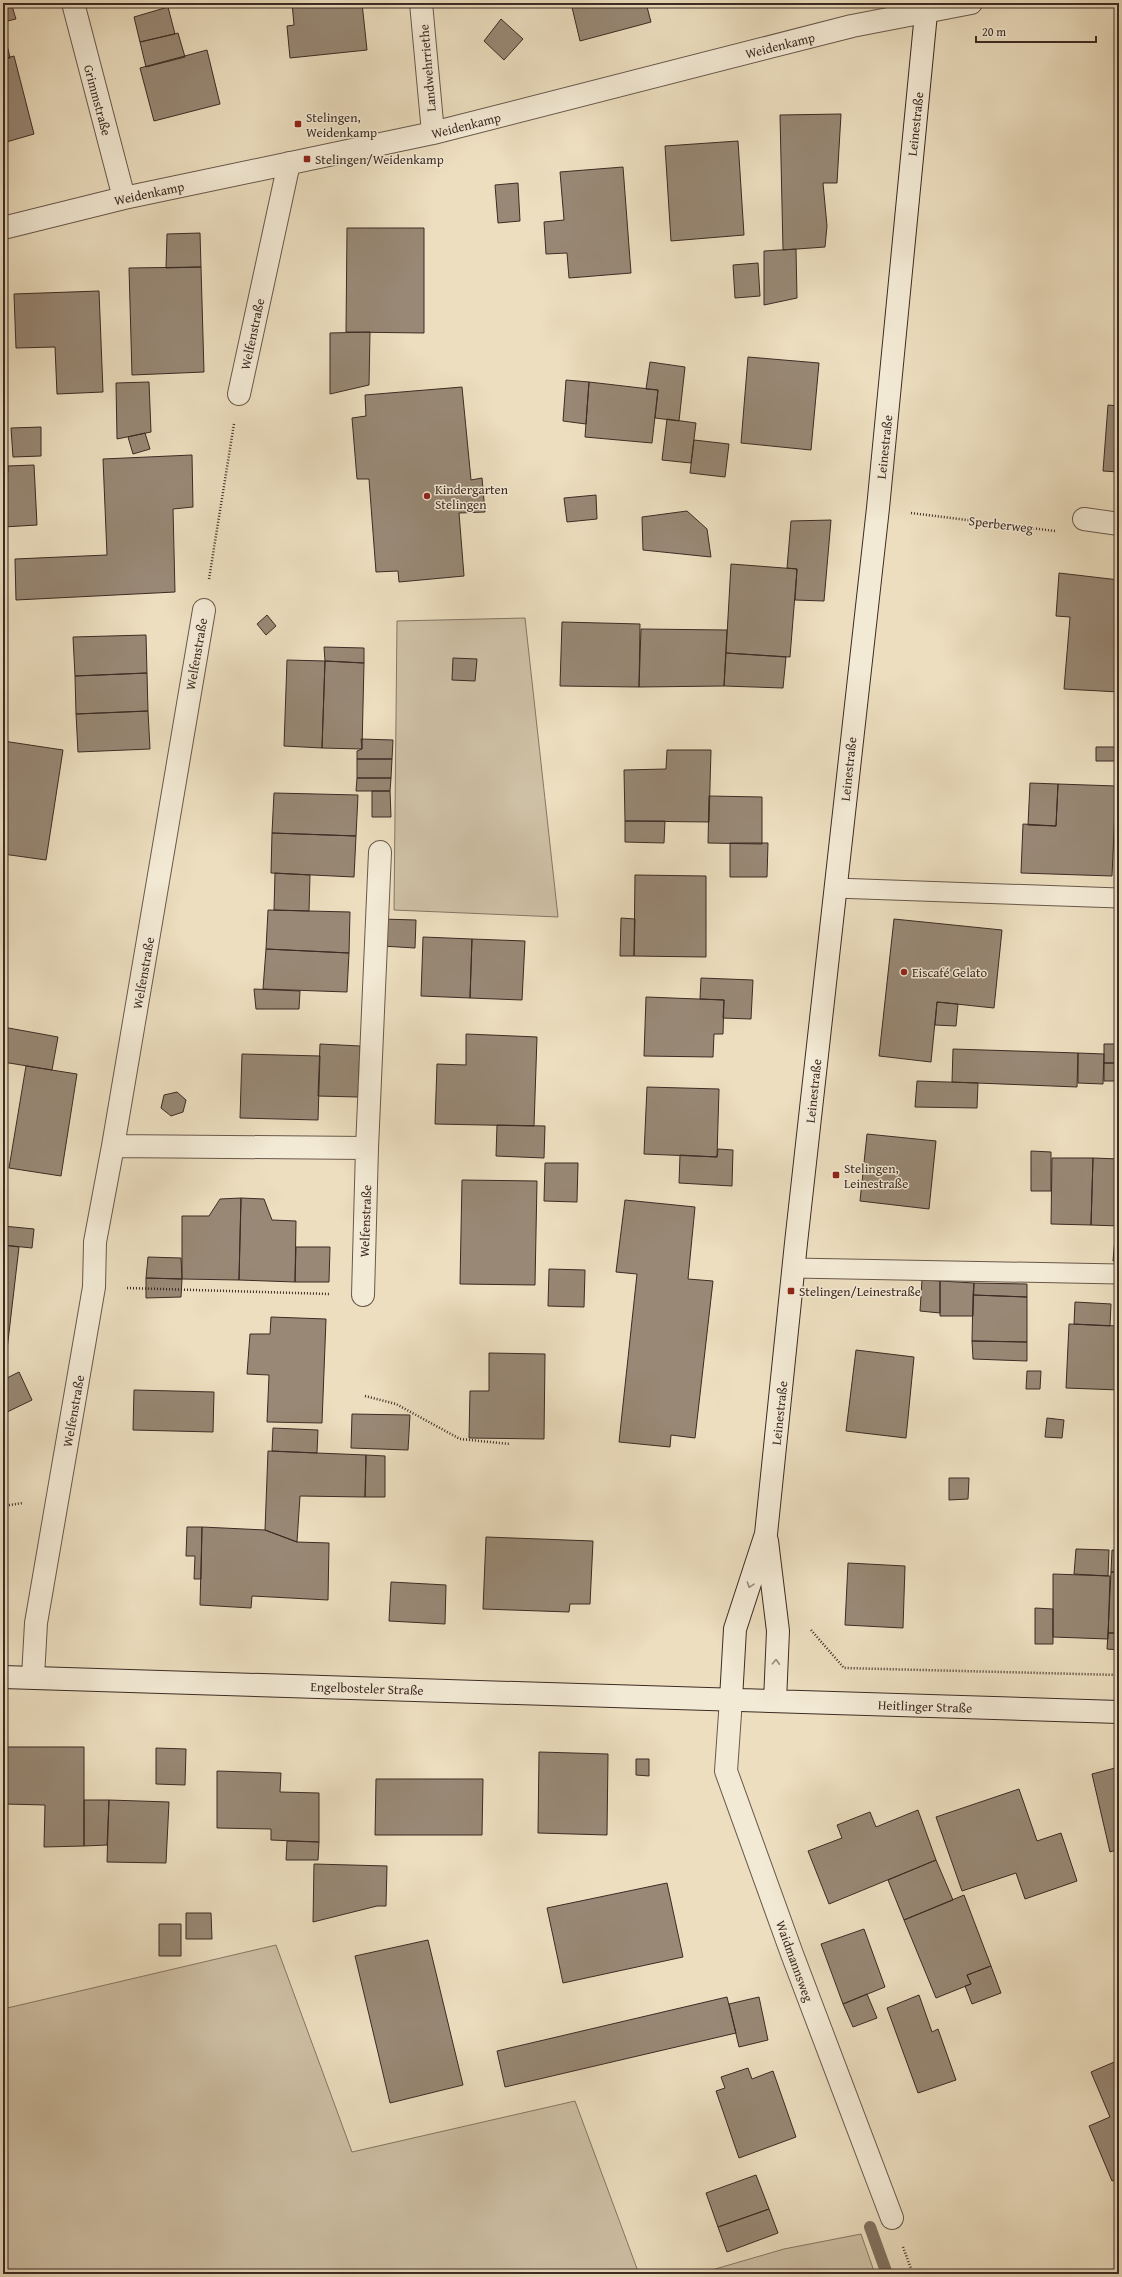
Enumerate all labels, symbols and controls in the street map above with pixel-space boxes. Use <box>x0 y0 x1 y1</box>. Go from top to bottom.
scale bar <box>976 18 1096 44</box>
text: 20 m <box>982 23 1006 40</box>
street label: Landwehrriethe <box>414 24 441 112</box>
street label: Weidenkamp <box>743 28 817 63</box>
street label: Grimmstraße <box>79 63 116 138</box>
street label: Leinestraße <box>903 91 928 157</box>
place label: Stelingen, Weidenkamp <box>306 108 377 142</box>
street label: Weidenkamp <box>429 108 503 143</box>
marker: Stelingen, Weidenkamp <box>293 119 303 129</box>
place label: Stelingen/Weidenkamp <box>315 150 444 169</box>
marker: Stelingen/Weidenkamp <box>302 154 312 164</box>
street label: Weidenkamp <box>112 177 186 210</box>
street label: Welfenstraße <box>236 297 269 372</box>
street label: Leinestraße <box>872 414 897 480</box>
place label: Kindergarten Stelingen <box>435 480 509 514</box>
marker: Kindergarten Stelingen <box>422 491 432 501</box>
street label: Sperberweg <box>968 511 1035 538</box>
street label: Welfenstraße <box>181 617 212 692</box>
street label: Leinestraße <box>836 736 861 802</box>
street label: Welfenstraße <box>128 936 159 1011</box>
place label: Eiscafé Gelato <box>912 963 988 982</box>
marker: Eiscafé Gelato <box>899 967 909 977</box>
street label: Leinestraße <box>801 1058 826 1124</box>
place label: Stelingen, Leinestraße <box>844 1159 908 1193</box>
marker: Stelingen, Leinestraße <box>831 1170 841 1180</box>
street label: Welfenstraße <box>355 1184 376 1258</box>
place label: Stelingen/Leinestraße <box>799 1282 921 1301</box>
marker: Stelingen/Leinestraße <box>786 1286 796 1296</box>
street label: Welfenstraße <box>58 1374 89 1449</box>
street label: Leinestraße <box>767 1380 792 1446</box>
one-way arrow <box>746 1581 755 1588</box>
one-way arrow <box>772 1659 781 1665</box>
street label: Engelbosteler Straße <box>310 1677 424 1700</box>
street label: Heitlinger Straße <box>877 1695 972 1718</box>
street label: Waidmannsweg <box>771 1918 818 2005</box>

